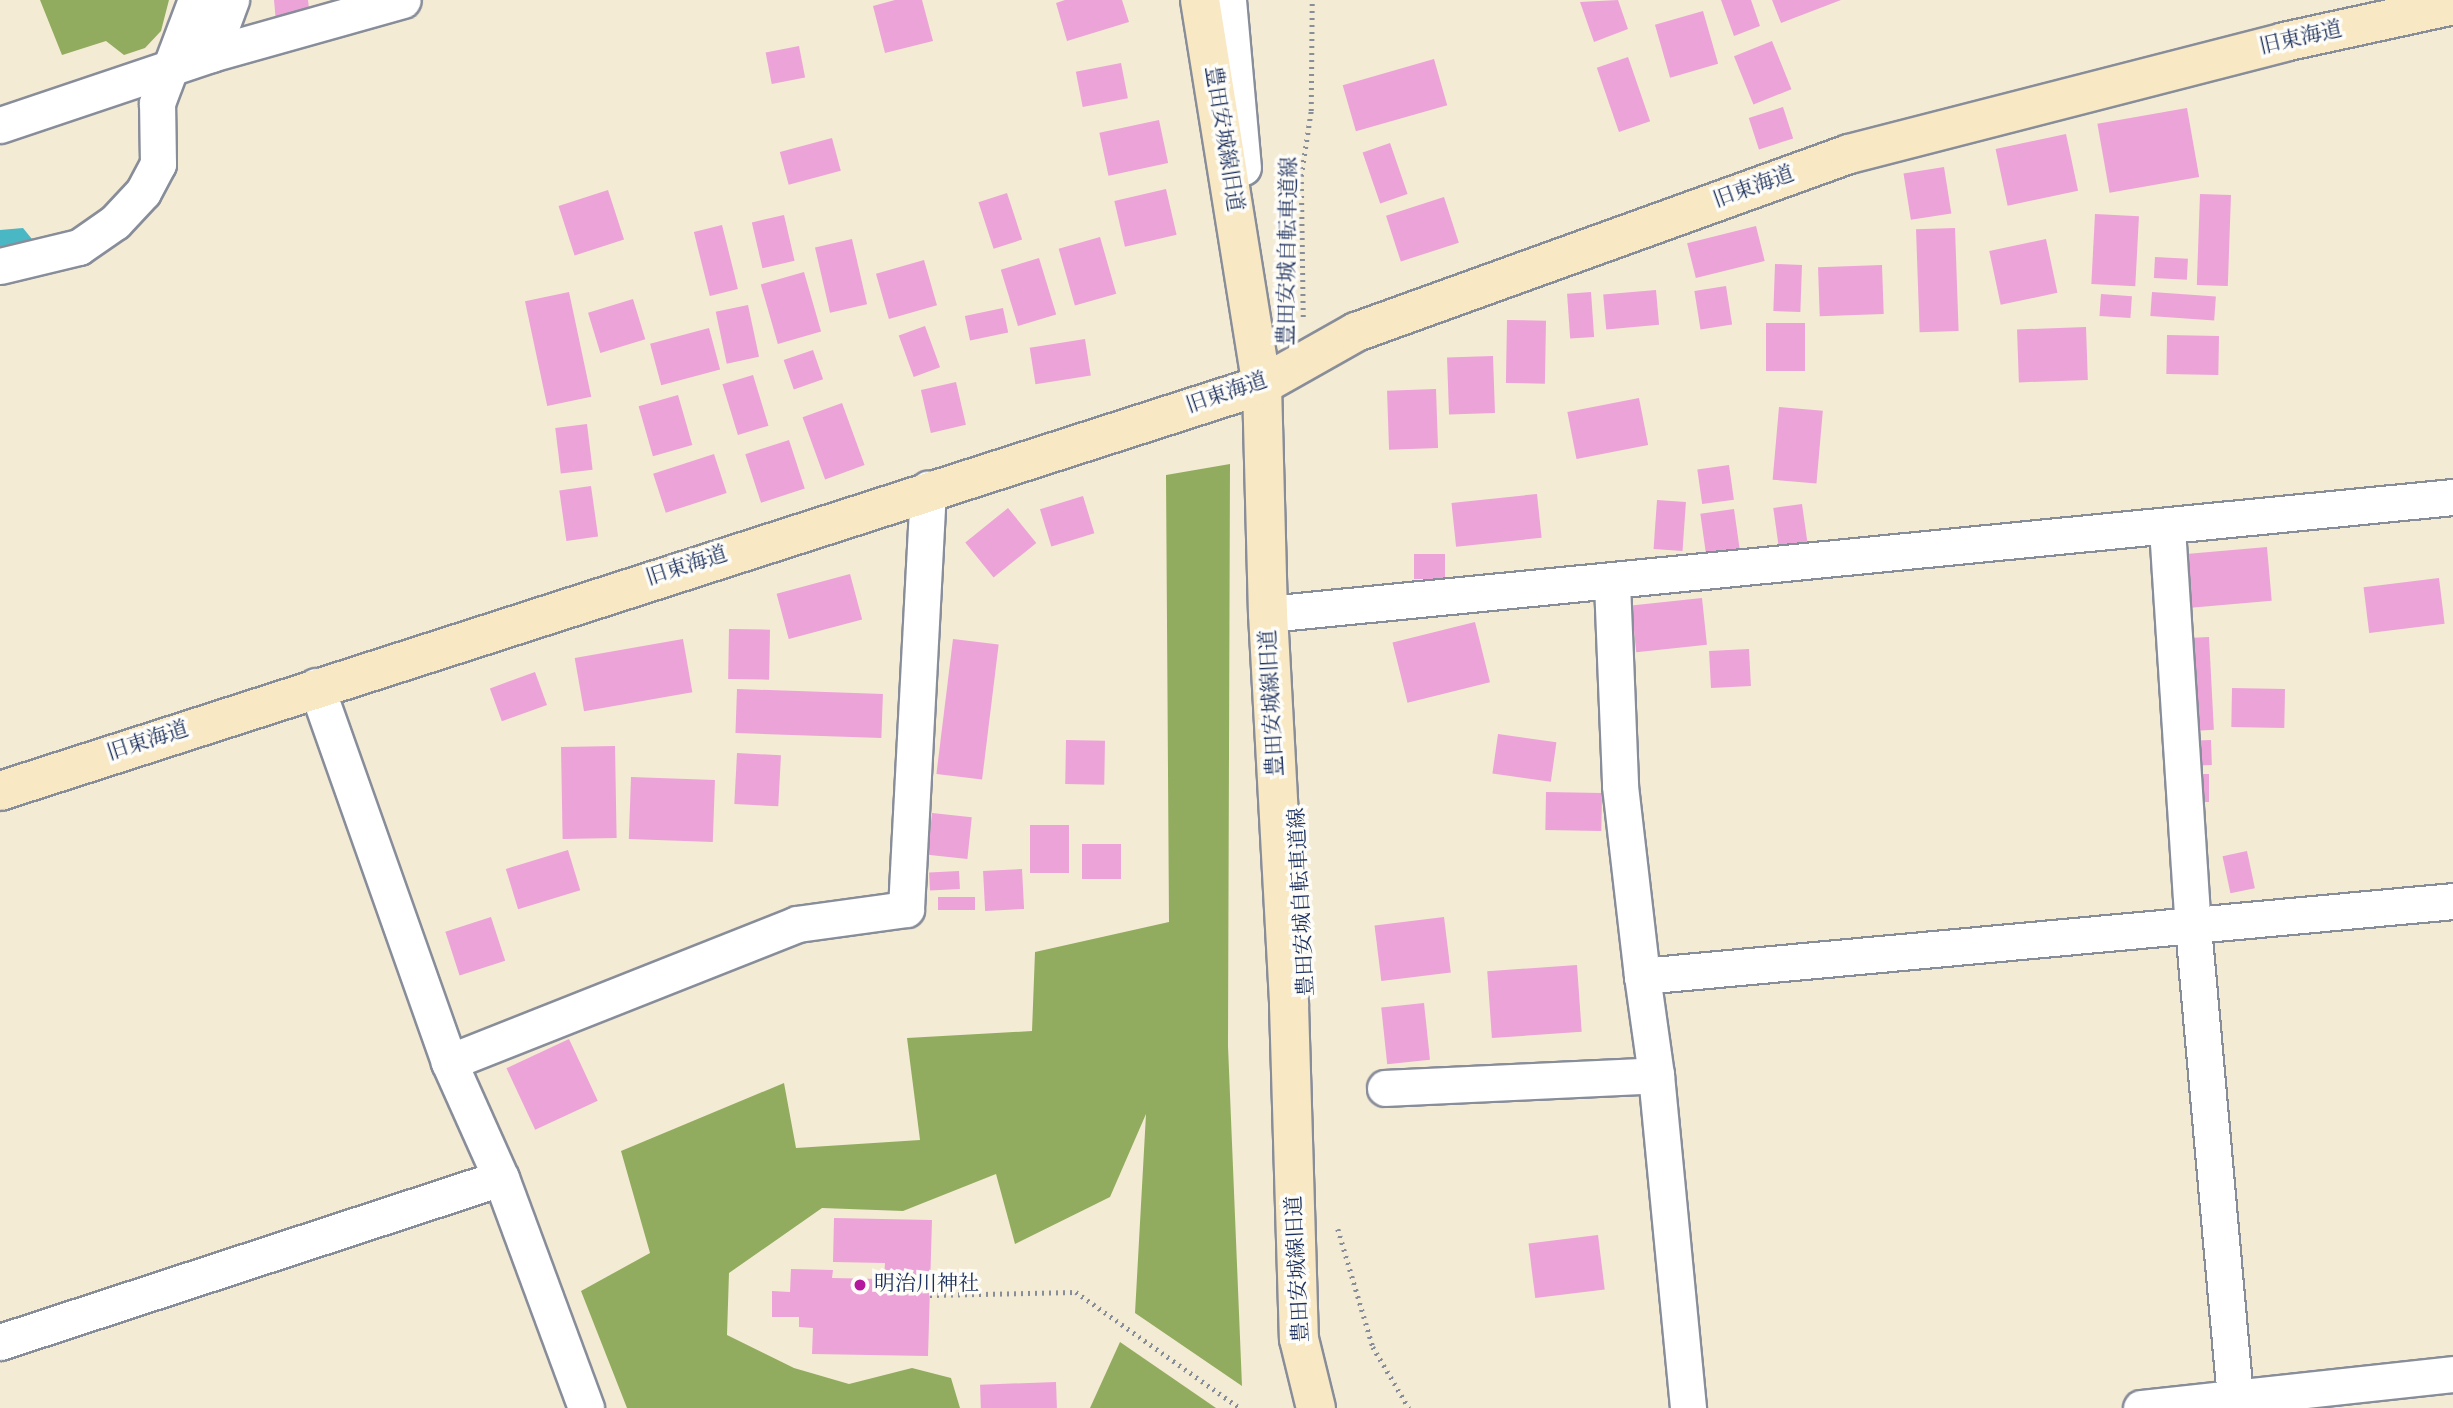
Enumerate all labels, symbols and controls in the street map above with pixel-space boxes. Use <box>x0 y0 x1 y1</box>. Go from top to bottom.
street label: 旧東海道 <box>2257 17 2345 61</box>
street label: 豊田安城線旧道 <box>1199 64 1247 214</box>
street label: 豊田安城自転車道線 <box>1275 156 1303 346</box>
street label: 旧東海道 <box>1710 162 1798 214</box>
street label: 旧東海道 <box>1183 368 1271 420</box>
street label: 旧東海道 <box>643 542 731 592</box>
street label: 豊田安城線旧道 <box>1257 629 1289 777</box>
street label: 旧東海道 <box>104 717 192 767</box>
street label: 豊田安城自転車道線 <box>1285 807 1321 997</box>
street label: 豊田安城線旧道 <box>1283 1195 1315 1343</box>
place label: 明治川神社 <box>874 1272 979 1298</box>
marker: 明治川神社 <box>852 1277 868 1293</box>

